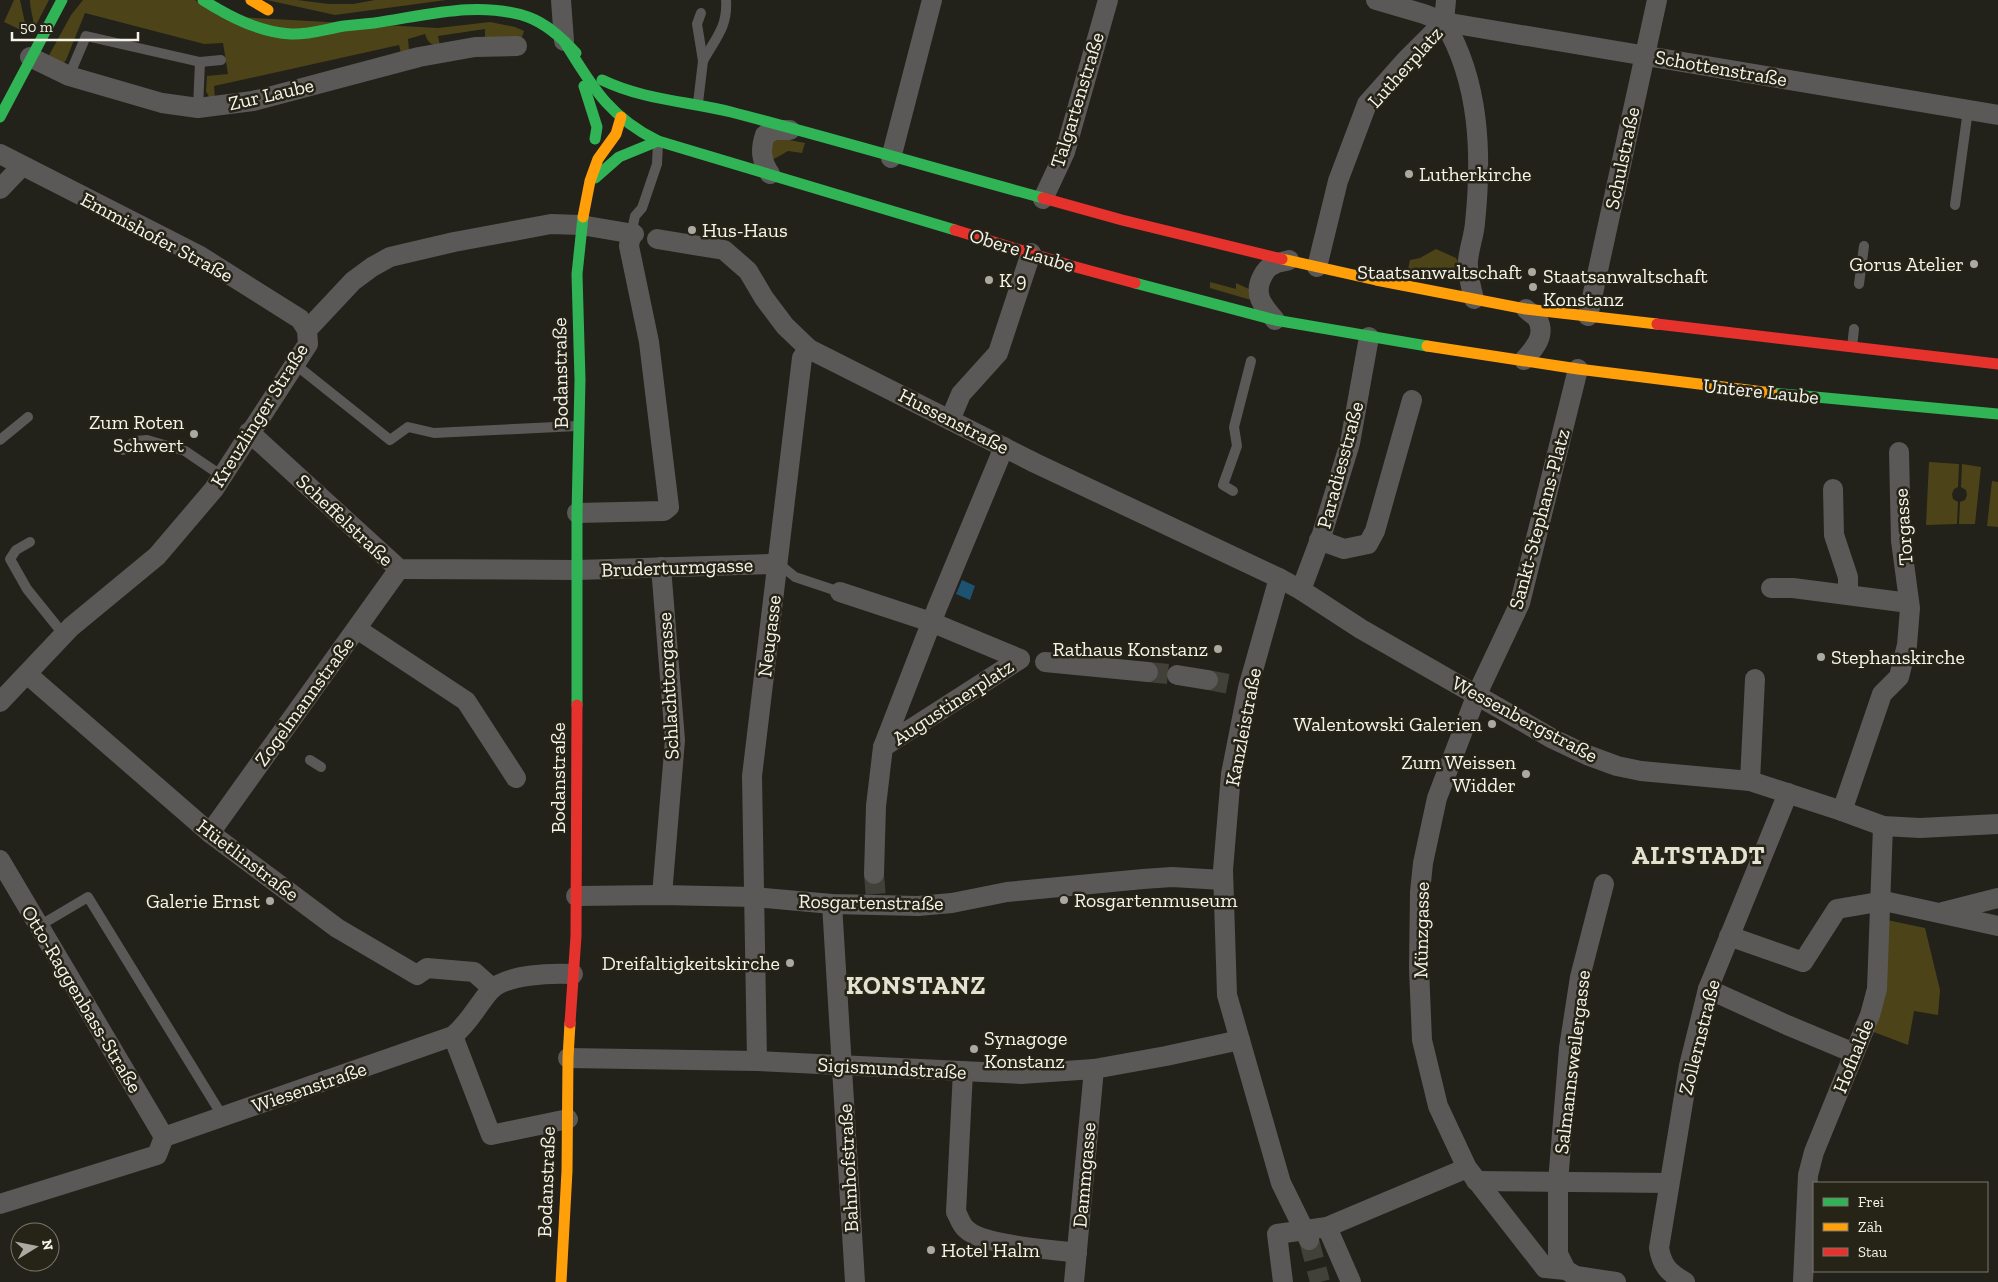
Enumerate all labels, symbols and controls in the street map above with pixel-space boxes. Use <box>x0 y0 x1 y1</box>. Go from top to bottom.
scale bar <box>12 10 139 42</box>
text: 50 m <box>20 18 53 36</box>
street label: Lutherplatz <box>1362 21 1448 113</box>
street label: Talgartenstraße <box>1045 29 1109 171</box>
street label: Schottenstraße <box>1653 45 1789 91</box>
street label: Zur Laube <box>226 73 316 115</box>
street label: Schulstraße <box>1599 104 1645 212</box>
place label: Lutherkirche <box>1419 162 1532 186</box>
marker: Lutherkirche <box>1403 168 1415 180</box>
street label: Emmishofer Straße <box>77 187 237 287</box>
place label: Hus-Haus <box>702 218 788 242</box>
street label: Obere Laube <box>966 223 1078 277</box>
marker: Hus-Haus <box>686 224 698 236</box>
place label: Gorus Atelier <box>1849 252 1964 276</box>
marker: Gorus Atelier <box>1968 258 1980 270</box>
place label: Staatsanwaltschaft <box>1357 260 1523 284</box>
place label: Staatsanwaltschaft Konstanz <box>1543 264 1708 311</box>
marker: Staatsanwaltschaft <box>1526 266 1538 278</box>
place label: K 9 <box>999 268 1027 292</box>
marker: K 9 <box>983 274 995 286</box>
marker: Staatsanwaltschaft Konstanz <box>1527 281 1539 293</box>
street label: Bodanstraße <box>547 317 573 429</box>
street label: Kreuzlinger Straße <box>205 339 313 491</box>
street label: Untere Laube <box>1702 373 1820 409</box>
street label: Hussenstraße <box>895 383 1013 459</box>
street label: Paradiesstraße <box>1312 399 1368 531</box>
place label: Zum Roten Schwert <box>89 410 185 457</box>
street label: Sankt-Stephans-Platz <box>1503 426 1575 612</box>
marker: Zum Roten Schwert <box>188 428 200 440</box>
street label: Scheffelstraße <box>291 469 399 571</box>
street label: Torgasse <box>1888 488 1918 566</box>
street label: Bruderturmgasse <box>600 552 754 582</box>
street label: Neugasse <box>752 594 786 678</box>
street label: Schlachttorgasse <box>652 612 684 760</box>
street label: Zogelmannstraße <box>249 632 359 770</box>
place label: Rathaus Konstanz <box>1052 637 1208 661</box>
marker: Rathaus Konstanz <box>1212 643 1224 655</box>
place label: Stephanskirche <box>1831 645 1965 669</box>
marker: Stephanskirche <box>1815 651 1827 663</box>
street label: Augustinerplatz <box>888 654 1018 750</box>
street label: Kanzleistraße <box>1220 666 1266 788</box>
street label: Wessenbergstraße <box>1448 670 1602 768</box>
place label: Walentowski Galerien <box>1293 712 1483 736</box>
marker: Walentowski Galerien <box>1486 718 1498 730</box>
street label: Bodanstraße <box>546 722 570 834</box>
place label: Zum Weissen Widder <box>1401 750 1517 797</box>
marker: Zum Weissen Widder <box>1520 768 1532 780</box>
street label: Hüetlinstraße <box>192 814 304 906</box>
district label: ALTSTADT <box>1632 840 1766 870</box>
street label: Münzgasse <box>1408 881 1434 979</box>
place label: Rosgartenmuseum <box>1074 888 1238 912</box>
place label: Galerie Ernst <box>146 889 261 913</box>
street label: Rosgartenstraße <box>798 889 944 915</box>
marker: Rosgartenmuseum <box>1058 894 1070 906</box>
marker: Galerie Ernst <box>264 895 276 907</box>
street label: Otto-Raggenbass-Straße <box>17 901 147 1097</box>
place label: Dreifaltigkeitskirche <box>602 951 780 975</box>
marker: Dreifaltigkeitskirche <box>784 957 796 969</box>
street label: Salmannsweilergasse <box>1549 969 1595 1155</box>
district label: KONSTANZ <box>846 970 986 1000</box>
street label: Zollernstraße <box>1673 977 1725 1097</box>
street label: Hofhalde <box>1827 1016 1879 1096</box>
place label: Synagoge Konstanz <box>984 1026 1067 1073</box>
marker: Synagoge Konstanz <box>968 1043 980 1055</box>
street label: Sigismundstraße <box>817 1052 967 1084</box>
street label: Wiesenstraße <box>249 1056 369 1118</box>
street label: Bahnhofstraße <box>833 1103 863 1233</box>
street label: Dammgasse <box>1067 1121 1101 1229</box>
street label: Bodanstraße <box>532 1126 560 1238</box>
legend <box>1813 1182 1988 1272</box>
text: Frei <box>1858 1193 1884 1211</box>
text: Zäh <box>1858 1218 1883 1236</box>
north arrow <box>10 1222 60 1272</box>
text: N <box>38 1238 57 1252</box>
place label: Hotel Halm <box>941 1238 1040 1262</box>
text: Stau <box>1858 1243 1888 1261</box>
marker: Hotel Halm <box>925 1244 937 1256</box>

